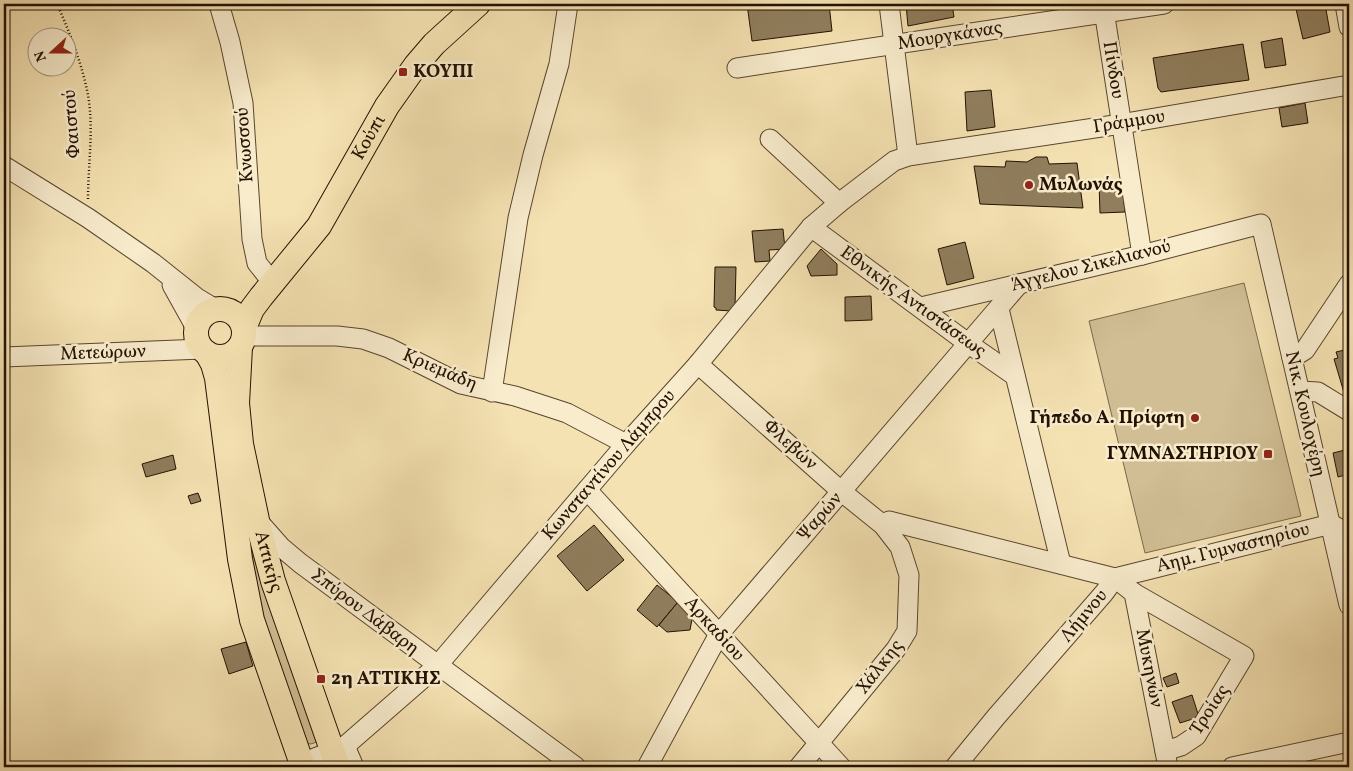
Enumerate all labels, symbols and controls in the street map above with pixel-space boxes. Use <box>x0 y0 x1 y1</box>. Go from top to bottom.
street label: Μουργκάνας <box>896 15 1004 57</box>
north arrow <box>28 28 78 78</box>
street label: Πίνδου <box>1096 39 1130 101</box>
text: N <box>31 48 52 64</box>
place label: ΚΟΥΠΙ <box>413 59 474 85</box>
marker: ΚΟΥΠΙ <box>397 66 409 78</box>
street label: Φαιστού <box>57 89 87 159</box>
street label: Γράμμου <box>1091 103 1167 141</box>
street label: Κνωσσού <box>229 106 261 184</box>
street label: Κούπι <box>346 110 392 165</box>
place label: Μυλωνάς <box>1039 172 1123 198</box>
marker: Μυλωνάς <box>1023 179 1035 191</box>
street label: Άγγελου Σικελιανού <box>1008 234 1174 298</box>
street label: Εθνικής Αντιστάσεως <box>835 240 991 364</box>
street label: Μετεώρων <box>60 339 146 367</box>
street label: Κριεμάδη <box>398 342 482 398</box>
street label: Νικ. Κουλοχέρη <box>1278 348 1332 480</box>
street label: Κωνσταντίνου Λάμπρου <box>536 384 682 546</box>
place label: Γήπεδο Α. Πρίφτη <box>1029 405 1185 431</box>
marker: Γήπεδο Α. Πρίφτη <box>1189 412 1201 424</box>
street label: Φλεβών <box>757 414 823 476</box>
place label: ΓΥΜΝΑΣΤΗΡΙΟΥ <box>1107 441 1258 467</box>
marker: ΓΥΜΝΑΣΤΗΡΙΟΥ <box>1262 448 1274 460</box>
street label: Ψαρών <box>791 487 849 547</box>
street label: Αημ. Γυμναστηρίου <box>1154 516 1312 580</box>
street label: Αττικής <box>247 528 289 596</box>
street label: Σπύρου Δάβαρη <box>305 563 425 661</box>
street label: Λήμνου <box>1054 584 1114 648</box>
street label: Αρκαδίου <box>678 591 750 667</box>
street label: Μυκηνών <box>1129 627 1169 709</box>
street label: Χάλκης <box>850 634 910 700</box>
place label: 2η ΑΤΤΙΚΗΣ <box>331 666 441 692</box>
marker: 2η ΑΤΤΙΚΗΣ <box>315 673 327 685</box>
street label: Τροίας <box>1184 680 1236 740</box>

